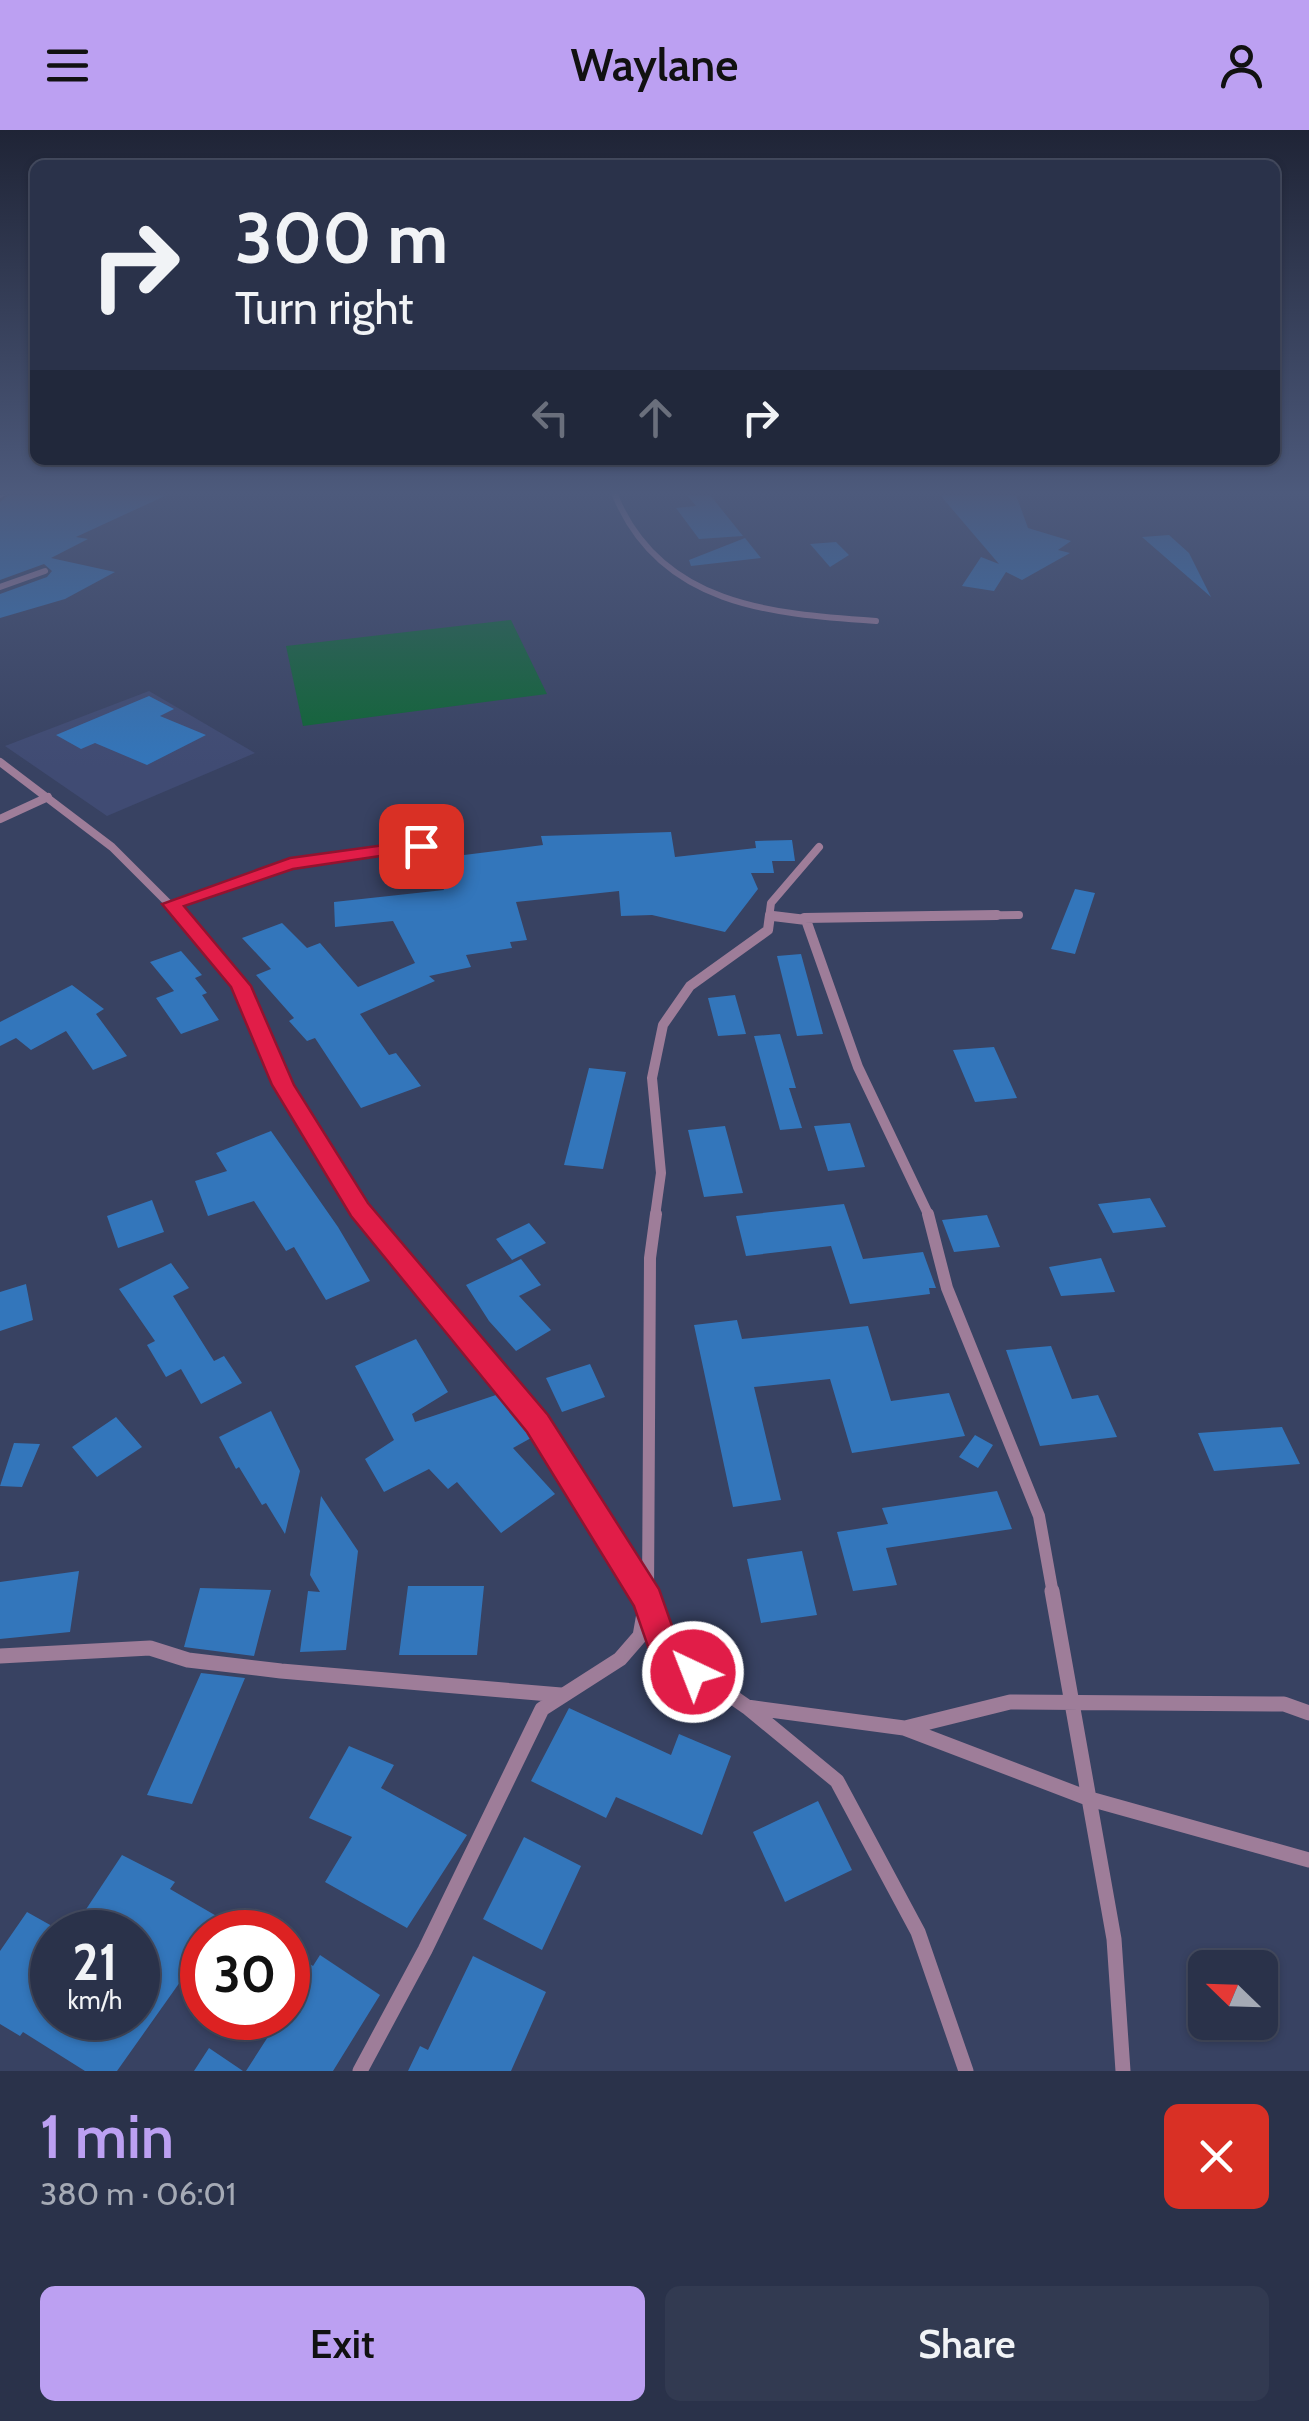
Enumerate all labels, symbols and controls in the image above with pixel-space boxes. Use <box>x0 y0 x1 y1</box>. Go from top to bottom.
icon: menu <box>40 38 95 93</box>
text: Waylane <box>571 38 738 92</box>
icon: person <box>1214 38 1269 93</box>
text: 300 m <box>235 195 448 281</box>
icon: right <box>70 200 200 330</box>
text: Turn right <box>235 281 414 335</box>
icon: left <box>523 390 578 445</box>
icon: ahead <box>628 390 683 445</box>
icon: right <box>733 390 788 445</box>
pin <box>379 804 464 889</box>
icon: arrive <box>394 819 449 874</box>
position arrow <box>641 1620 745 1724</box>
speed limit sign: 30 <box>180 1910 310 2040</box>
text: 21 <box>73 1932 117 1993</box>
north arrow <box>1188 1950 1278 2040</box>
map controls <box>1188 1950 1278 2040</box>
text: km/h <box>68 1985 122 2015</box>
text: 1 min <box>40 2100 174 2173</box>
button: close <box>1164 2104 1269 2209</box>
text: 380 m · 06:01 <box>40 2174 236 2213</box>
button: Exit <box>40 2286 645 2401</box>
button: Share <box>665 2286 1269 2401</box>

